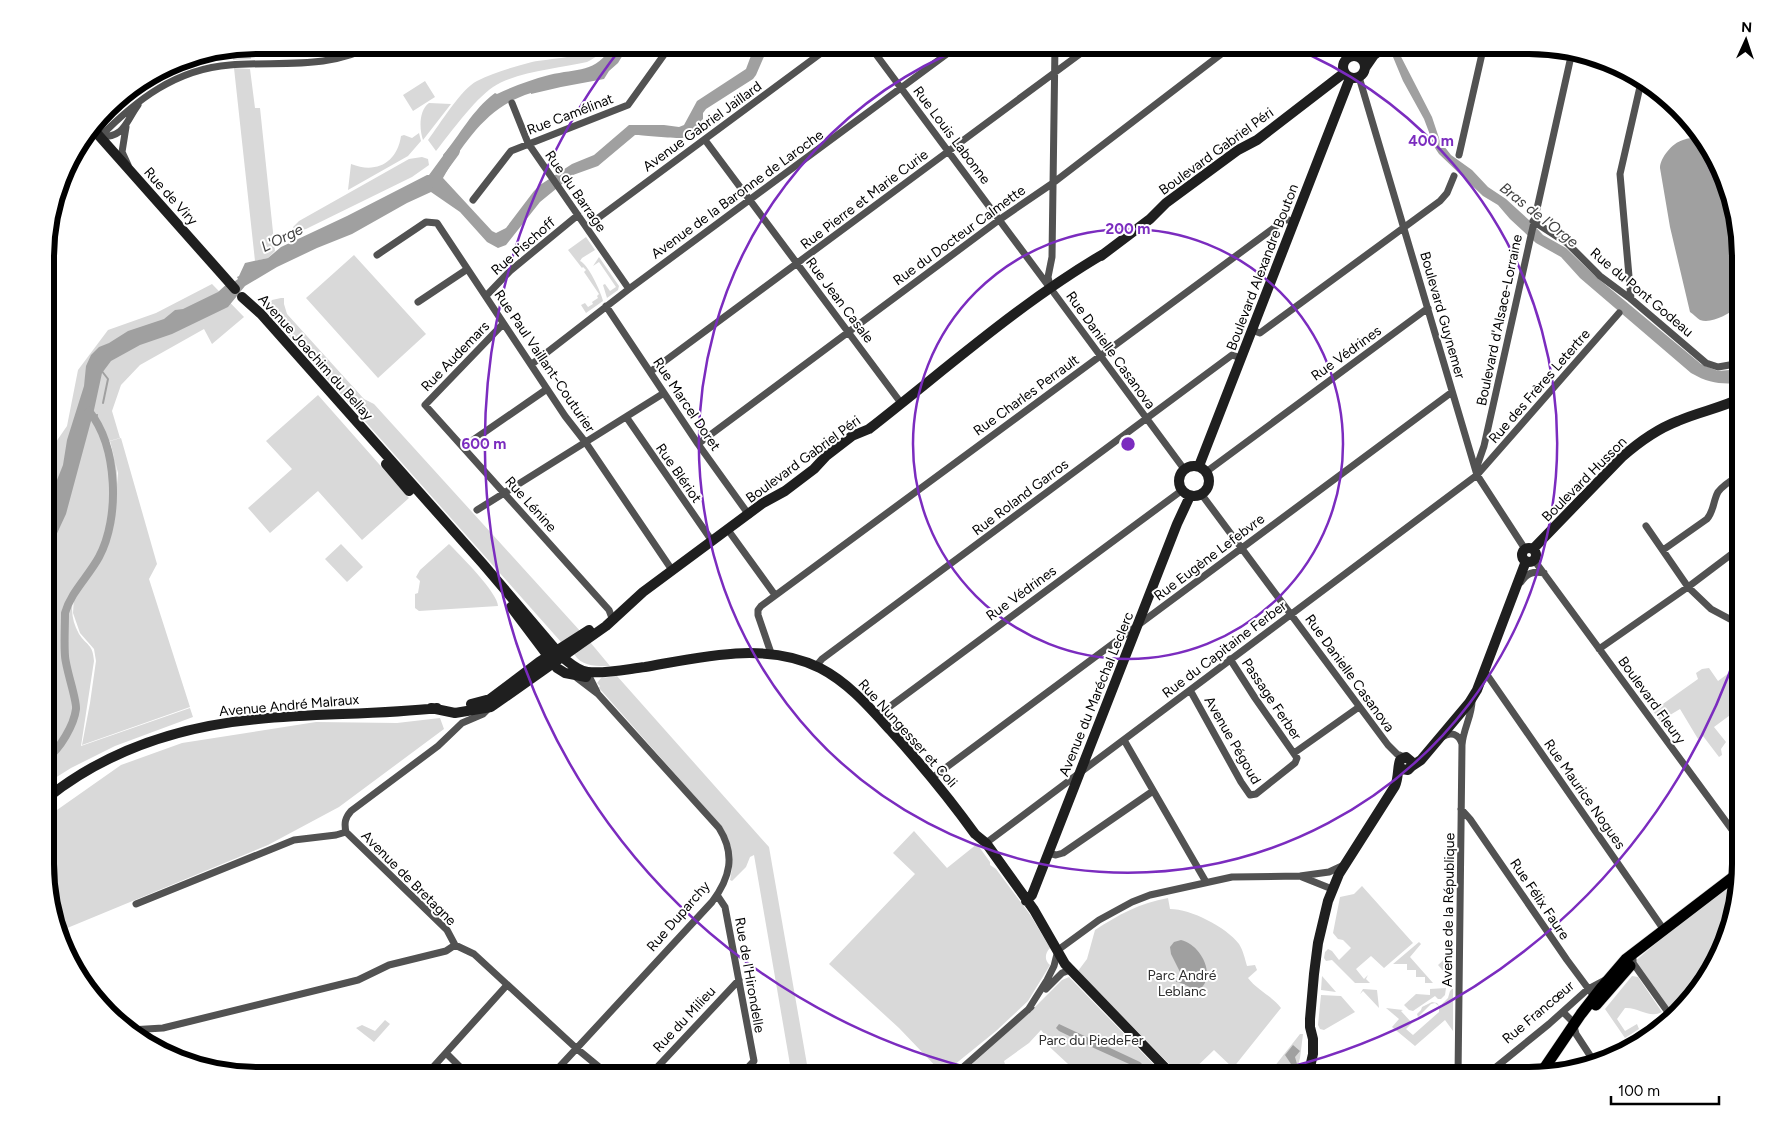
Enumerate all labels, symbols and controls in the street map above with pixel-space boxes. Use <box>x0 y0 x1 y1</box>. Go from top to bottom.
north arrow <box>1721 15 1771 65</box>
text: N <box>1741 19 1753 36</box>
street label: Avenue Gabriel Jaillard <box>640 78 765 175</box>
street label: Rue Louis Labonne <box>909 83 994 188</box>
street label: Rue Camélinat <box>525 90 616 139</box>
street label: Boulevard Gabriel Péri <box>1156 104 1277 199</box>
street label: Avenue de la Baronne de Laroche <box>648 126 827 263</box>
text: 400 m <box>1408 132 1454 150</box>
street label: Rue Pierre et Marie Curie <box>797 146 932 253</box>
street label: Rue du Barrage <box>541 147 610 235</box>
street label: Rue de Viry <box>140 164 201 229</box>
water label: Bras de l'Orge <box>1496 179 1582 251</box>
street label: Rue du Docteur Calmette <box>890 181 1029 289</box>
street label: Boulevard Alexandre Bouton <box>1223 181 1302 353</box>
street label: Rue Pischoff <box>488 213 559 279</box>
water label: L'Orge <box>258 220 306 256</box>
text: 200 m <box>1106 220 1150 238</box>
street label: Boulevard d'Alsace-Lorraine <box>1473 233 1526 407</box>
street label: Rue du Pont Godeau <box>1587 244 1697 340</box>
street label: Boulevard Guynemer <box>1416 250 1469 381</box>
street label: Rue Jean Casale <box>802 254 877 347</box>
street label: Rue Paul Vaillant-Couturier <box>490 287 599 436</box>
street label: Rue Danielle Casanova <box>1062 288 1159 412</box>
street label: Avenue Joachim du Bellay <box>255 291 377 424</box>
street label: Rue Audemars <box>418 318 493 395</box>
street label: Rue Védrines <box>1308 322 1385 385</box>
street label: Rue des Frères Letertre <box>1485 325 1594 447</box>
street label: Rue Charles Perrault <box>970 351 1082 439</box>
street label: Rue Marcel Doret <box>649 355 724 454</box>
street label: Boulevard Gabriel Péri <box>743 412 864 507</box>
street label: Boulevard Husson <box>1538 433 1630 525</box>
text: 600 m <box>462 435 506 453</box>
centre of rings <box>1119 435 1137 453</box>
street label: Rue Blériot <box>652 440 705 506</box>
street label: Rue Roland Garros <box>969 456 1072 539</box>
street label: Rue Lénine <box>501 473 560 536</box>
street label: Rue Eugène Lefebvre <box>1151 510 1268 604</box>
street label: Rue Védrines <box>983 562 1060 625</box>
street label: Rue du Capitaine Ferber <box>1159 597 1290 702</box>
street label: Avenue du Maréchal Leclerc <box>1056 609 1138 779</box>
street label: Rue Danielle Casanova <box>1301 611 1398 735</box>
street label: Boulevard Fleury <box>1614 653 1689 748</box>
street label: Passage Ferber <box>1238 655 1305 744</box>
street label: Rue Nungesser et Coli <box>855 676 961 791</box>
street label: Avenue André Malraux <box>218 691 360 720</box>
street label: Avenue Pégoud <box>1201 693 1265 787</box>
street label: Rue Maurice Nogues <box>1540 736 1629 853</box>
street label: Avenue de Bretagne <box>358 827 460 930</box>
street label: Avenue de la République <box>1439 832 1458 987</box>
street label: Rue Félix Faure <box>1506 856 1573 943</box>
street label: Rue Duparchy <box>643 877 714 955</box>
street label: Rue de l'Hirondelle <box>731 916 768 1034</box>
park label: Parc André Leblanc <box>1148 967 1217 1000</box>
street label: Rue Francœur <box>1499 977 1578 1047</box>
street label: Rue du Milieu <box>649 983 719 1056</box>
park label: Parc du PiedeFer <box>1038 1032 1144 1049</box>
scale bar <box>1611 1074 1718 1106</box>
text: 100 m <box>1618 1082 1660 1100</box>

